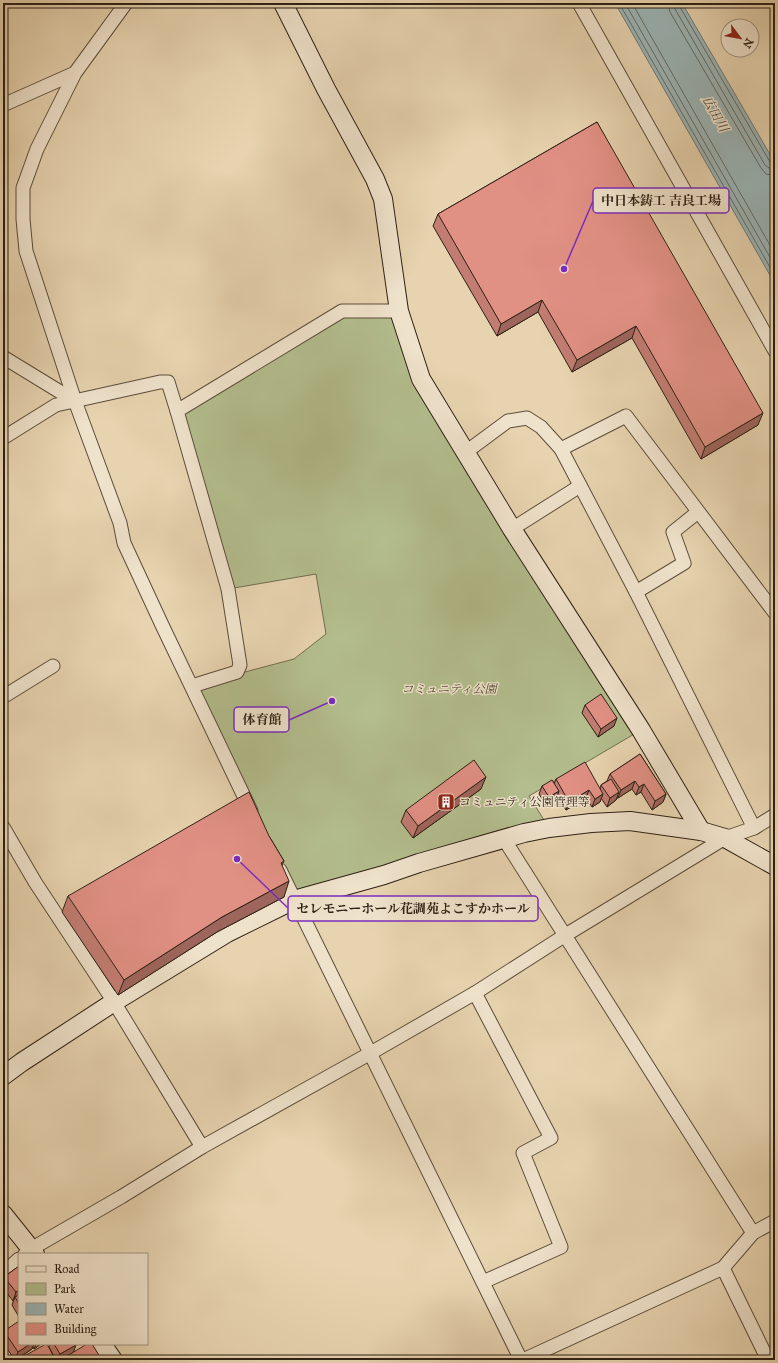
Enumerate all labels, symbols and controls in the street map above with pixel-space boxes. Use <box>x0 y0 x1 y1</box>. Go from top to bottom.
north arrow <box>720 18 760 58</box>
text: N <box>740 36 756 51</box>
water label: 広田川 <box>699 93 732 137</box>
callout: 中日本鋳工 吉良工場 <box>593 188 729 213</box>
text: 中日本鋳工 吉良工場 <box>601 193 721 209</box>
park label: コミュニティ公園 <box>402 682 498 696</box>
callout: 体育館 <box>234 707 289 732</box>
text: 体育館 <box>242 712 282 728</box>
building icon: コミュニティ公園管理等 <box>436 792 456 812</box>
place label: コミュニティ公園管理等 <box>459 795 590 809</box>
callout: セレモニーホール花調苑よこすかホール <box>288 896 538 921</box>
text: セレモニーホール花調苑よこすかホール <box>296 901 530 917</box>
legend <box>18 1253 148 1345</box>
text: Road <box>54 1262 80 1276</box>
text: Park <box>54 1282 76 1296</box>
text: Water <box>54 1302 84 1316</box>
text: Building <box>54 1322 97 1337</box>

